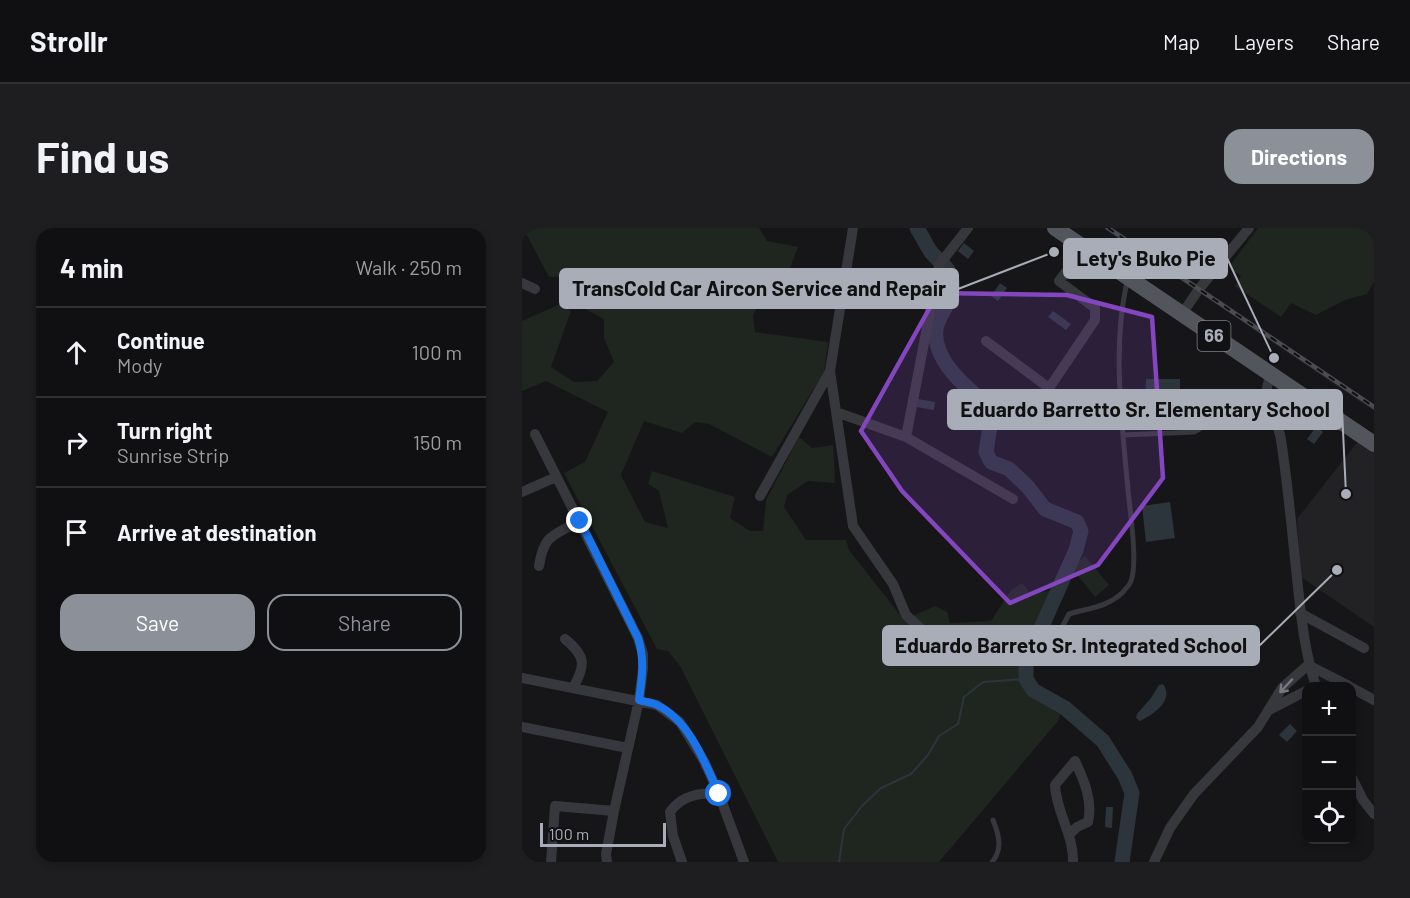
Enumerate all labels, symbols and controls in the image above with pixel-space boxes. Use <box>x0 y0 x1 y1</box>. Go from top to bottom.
text: Strollr <box>30 24 108 58</box>
text: Map <box>1163 29 1200 54</box>
text: Layers <box>1233 29 1294 54</box>
text: Share <box>1327 29 1380 54</box>
button: Directions <box>1224 129 1374 184</box>
text: Find us <box>36 131 169 181</box>
callout: Lety's Buko Pie <box>1064 239 1227 278</box>
text: Lety's Buko Pie <box>1076 245 1216 270</box>
text: 4 min <box>60 252 124 283</box>
text: Walk · 250 m <box>356 255 462 279</box>
callout: TransCold Car Aircon Service and Repair <box>560 269 958 308</box>
text: TransCold Car Aircon Service and Repair <box>572 275 946 300</box>
road number: 66 <box>1198 321 1230 351</box>
text: Continue <box>117 327 205 353</box>
icon: ahead <box>60 336 93 369</box>
text: 100 m <box>412 340 462 364</box>
text: Mody <box>117 353 162 377</box>
callout: Eduardo Barretto Sr. Elementary School <box>948 390 1342 429</box>
text: Eduardo Barretto Sr. Elementary School <box>960 396 1330 421</box>
text: Turn right <box>117 417 212 443</box>
icon: right <box>60 426 93 459</box>
text: 150 m <box>413 430 462 454</box>
text: Sunrise Strip <box>117 443 229 467</box>
route end <box>566 507 592 533</box>
icon: arrive <box>60 516 93 549</box>
text: Arrive at destination <box>117 519 316 545</box>
button: Save <box>60 594 255 651</box>
button: Share <box>267 594 462 651</box>
callout: Eduardo Barreto Sr. Integrated School <box>883 626 1259 665</box>
text: Eduardo Barreto Sr. Integrated School <box>895 632 1247 657</box>
one-way arrow <box>1279 678 1294 693</box>
map controls <box>1302 682 1356 844</box>
button: + <box>1302 682 1356 736</box>
button: − <box>1302 736 1356 790</box>
route start <box>705 780 731 806</box>
button: locate <box>1302 790 1356 844</box>
scale bar <box>540 820 666 848</box>
text: 100 m <box>549 824 589 843</box>

